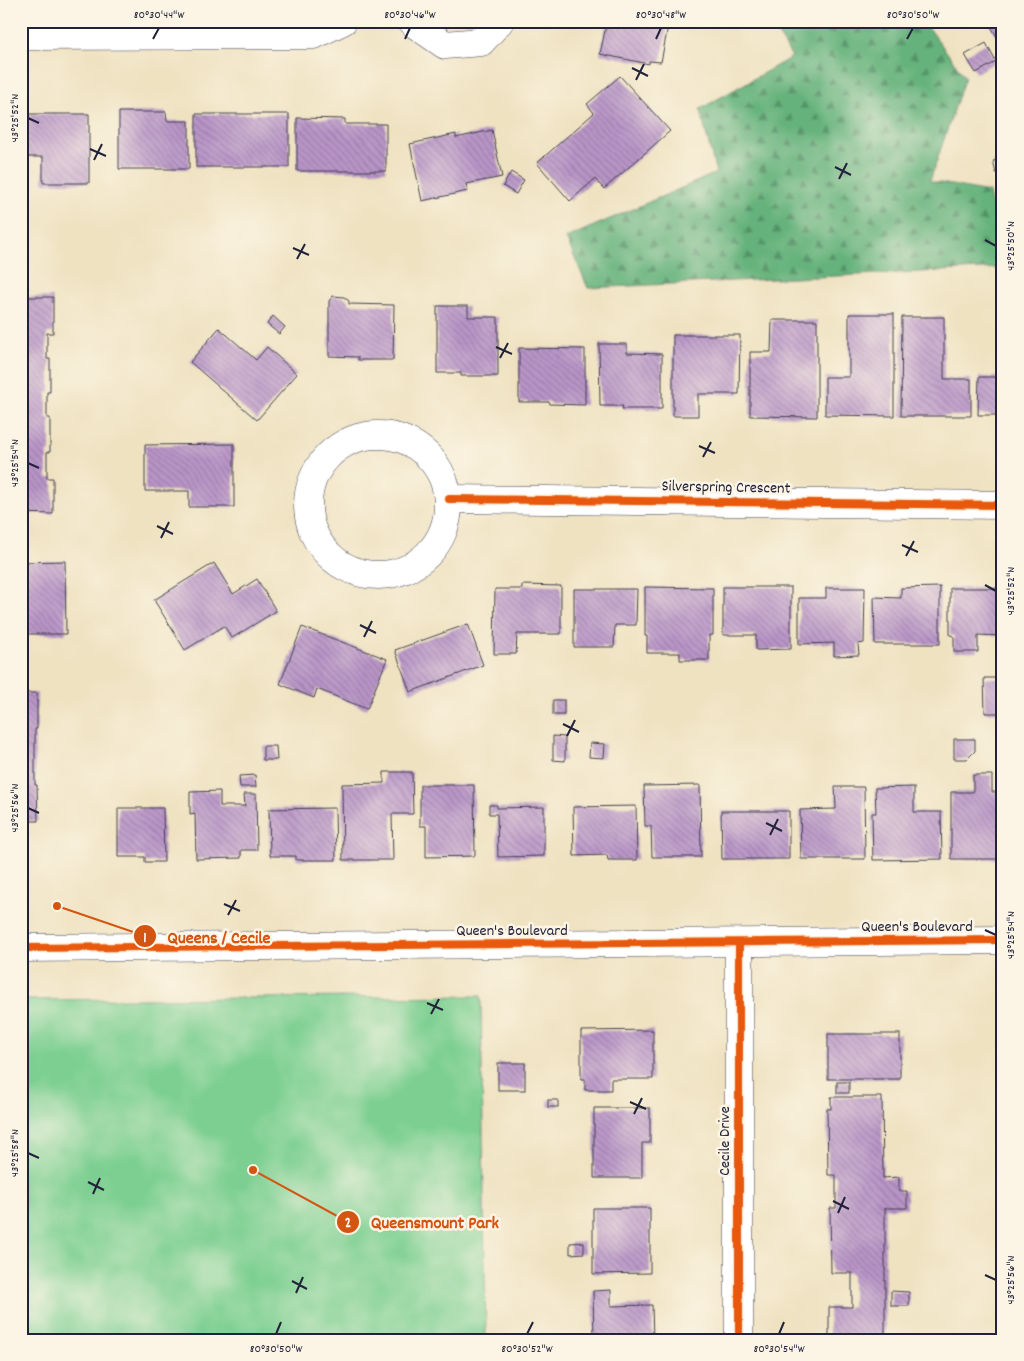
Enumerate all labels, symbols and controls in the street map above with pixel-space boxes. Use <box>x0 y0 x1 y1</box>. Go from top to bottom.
text: 80°30'44"W <box>134 7 184 24</box>
text: 80°30'46"W <box>384 7 436 24</box>
text: 80°30'48"W <box>636 7 686 24</box>
text: 80°30'50"W <box>887 7 939 24</box>
text: 43°25'52"N <box>7 94 24 142</box>
text: 43°25'50"N <box>1003 221 1020 271</box>
text: 43°25'54"N <box>7 439 24 487</box>
street label: Silverspring Crescent <box>661 475 791 501</box>
text: 43°25'52"N <box>1003 567 1020 615</box>
text: 43°25'56"N <box>7 783 24 832</box>
text: 43°25'54"N <box>1003 911 1020 959</box>
street label: Queen's Boulevard <box>861 916 973 939</box>
callout: Queens / Cecile <box>133 920 281 953</box>
street label: Queen's Boulevard <box>456 920 568 943</box>
text: Queens / Cecile <box>168 927 271 952</box>
text: 1 <box>143 928 147 950</box>
street label: Cecile Drive <box>714 1106 737 1176</box>
text: 43°25'58"N <box>7 1129 24 1177</box>
callout: Queensmount Park <box>336 1205 509 1238</box>
text: Queensmount Park <box>371 1212 500 1237</box>
text: 2 <box>345 1213 351 1235</box>
text: 43°25'56"N <box>1003 1255 1020 1304</box>
text: 80°30'50"W <box>250 1341 302 1358</box>
text: 80°30'52"W <box>501 1341 553 1358</box>
text: 80°30'54"W <box>753 1341 805 1358</box>

